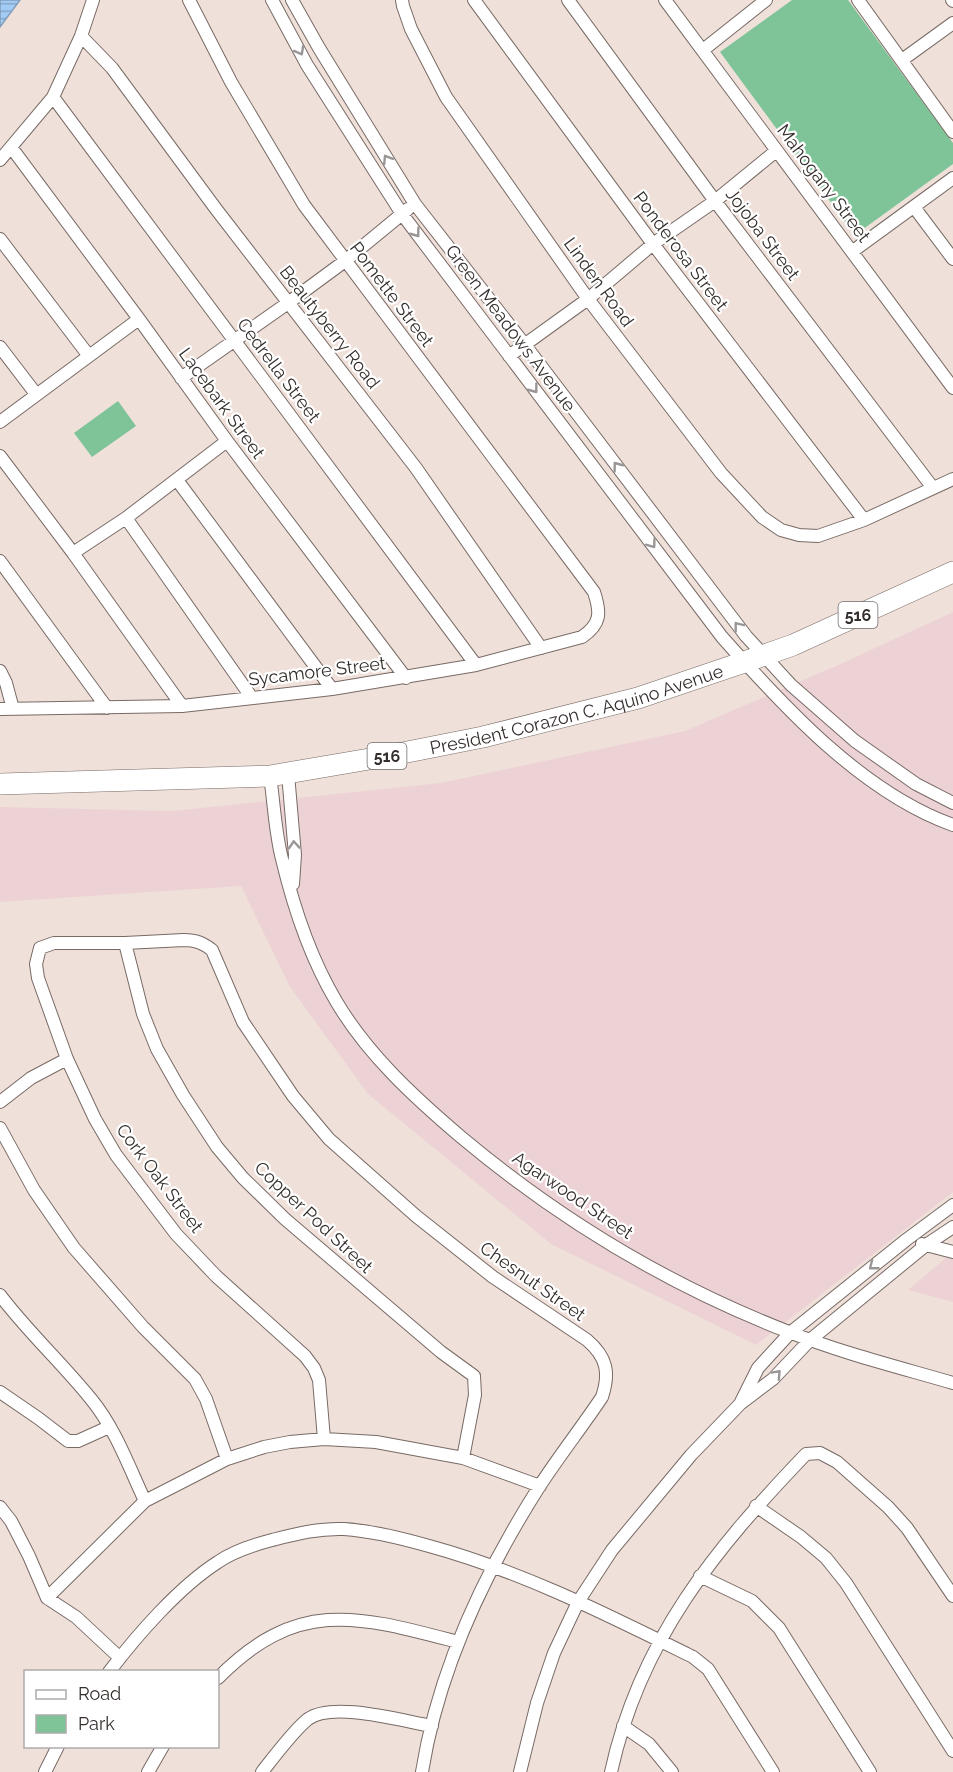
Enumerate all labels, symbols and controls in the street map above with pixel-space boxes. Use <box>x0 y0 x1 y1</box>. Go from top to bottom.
one-way arrow <box>293 45 304 56</box>
street label: Mahogany Street <box>773 120 875 246</box>
one-way arrow <box>383 155 395 165</box>
street label: Jojoba Street <box>722 184 804 284</box>
street label: Ponderosa Street <box>629 187 733 315</box>
one-way arrow <box>409 226 420 237</box>
street label: Linden Road <box>560 233 638 331</box>
street label: Pomette Street <box>346 237 438 351</box>
street label: Green Meadows Avenue <box>442 241 581 416</box>
street label: Beautyberry Road <box>275 261 385 393</box>
street label: Cedrella Street <box>233 314 325 426</box>
street label: Lacebark Street <box>175 343 269 463</box>
one-way arrow <box>527 382 538 393</box>
one-way arrow <box>613 462 624 473</box>
one-way arrow <box>645 537 656 548</box>
road number: 516 <box>838 602 878 628</box>
one-way arrow <box>735 622 746 633</box>
street label: Sycamore Street <box>247 652 387 690</box>
street label: President Corazon C. Aquino Avenue <box>428 659 726 758</box>
road number: 516 <box>368 743 406 769</box>
one-way arrow <box>288 841 301 850</box>
street label: Cork Oak Street <box>112 1119 208 1237</box>
street label: Agarwood Street <box>509 1147 637 1243</box>
street label: Copper Pod Street <box>251 1157 377 1277</box>
street label: Chesnut Street <box>476 1237 590 1325</box>
one-way arrow <box>869 1258 880 1269</box>
one-way arrow <box>770 1371 781 1381</box>
legend <box>24 1670 219 1748</box>
text: Road <box>78 1683 121 1704</box>
text: Park <box>78 1713 115 1734</box>

